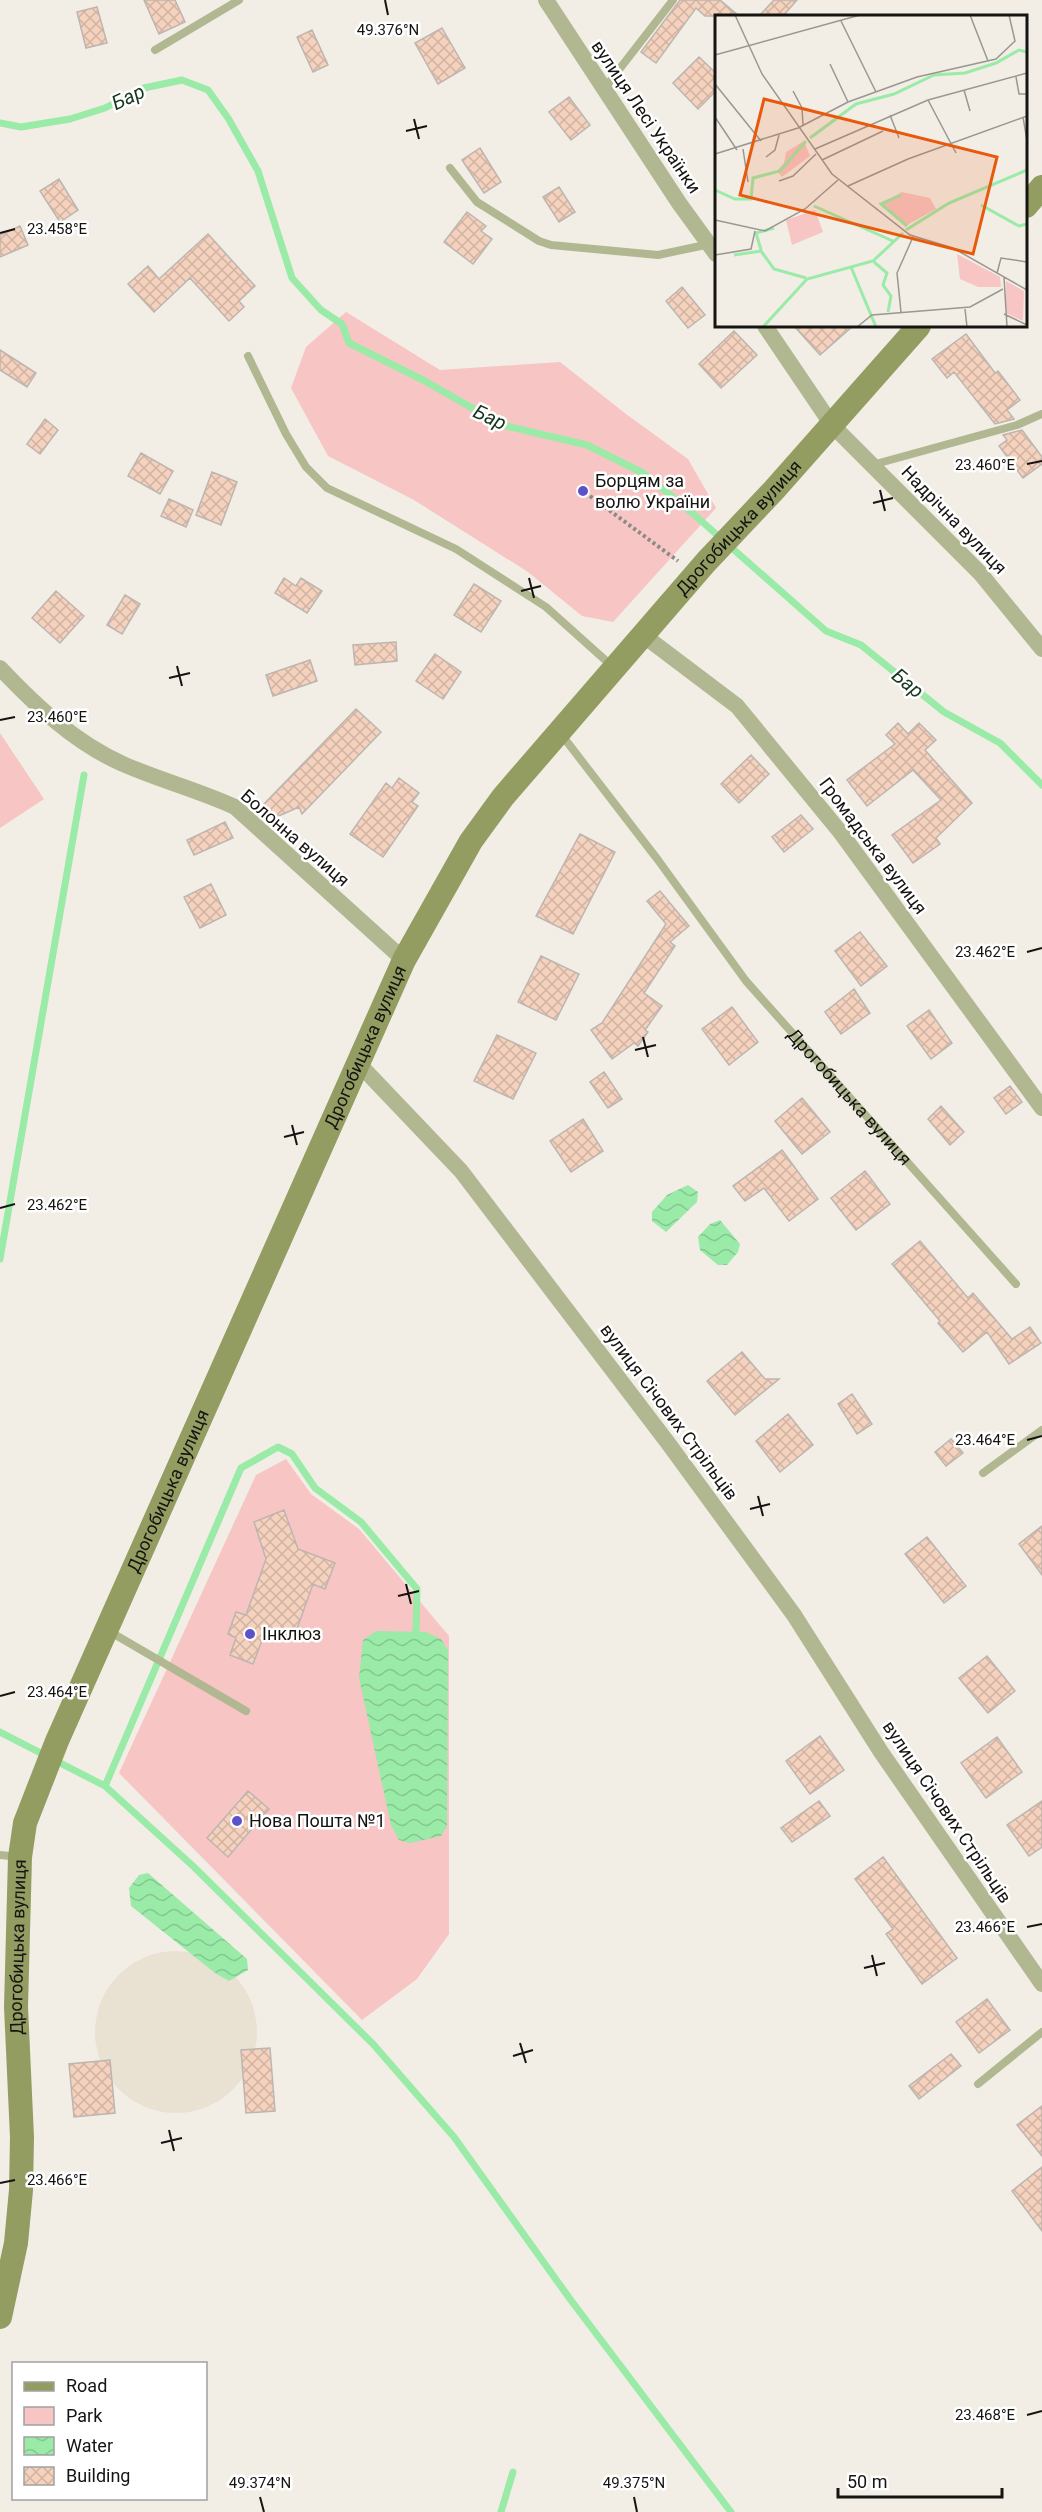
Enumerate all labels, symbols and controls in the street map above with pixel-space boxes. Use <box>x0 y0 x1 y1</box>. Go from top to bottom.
inset map <box>715 15 1027 327</box>
text: 49.376°N <box>357 21 419 39</box>
street label: вулиця Лесі Українки <box>587 36 705 197</box>
water label: Бар <box>108 79 148 115</box>
text: 23.458°E <box>27 220 88 238</box>
water label: Бар <box>470 399 510 435</box>
street label: Дрогобицька вулиця <box>671 455 806 599</box>
text: 23.460°E <box>955 456 1016 474</box>
street label: Надрічна вулиця <box>897 461 1011 578</box>
place label: Борцям за волю України <box>595 470 710 512</box>
marker: Борцям за волю України <box>576 484 590 498</box>
water label: Бар <box>887 663 929 703</box>
text: 23.460°E <box>27 708 88 726</box>
street label: Громадська вулиця <box>815 773 932 918</box>
street label: Болонна вулиця <box>237 785 354 890</box>
text: 23.462°E <box>955 943 1016 961</box>
street label: Дрогобицька вулиця <box>320 962 410 1131</box>
street label: Дрогобицька вулиця <box>783 1024 916 1169</box>
text: 23.462°E <box>27 1196 88 1214</box>
street label: вулиця Січових Стрільців <box>596 1320 742 1504</box>
street label: Дрогобицька вулиця <box>122 1406 213 1576</box>
text: 23.464°E <box>955 1431 1016 1449</box>
place label: Інклюз <box>262 1623 321 1644</box>
marker: Інклюз <box>243 1627 257 1641</box>
text: 23.464°E <box>27 1683 88 1701</box>
street label: вулиця Січових Стрільців <box>879 1717 1016 1907</box>
place label: Нова Пошта №1 <box>249 1810 386 1831</box>
marker: Нова Пошта №1 <box>230 1814 244 1828</box>
street label: Дрогобицька вулиця <box>5 1859 30 2036</box>
text: 23.466°E <box>955 1918 1016 1936</box>
text: 23.466°E <box>27 2171 88 2189</box>
legend <box>12 2362 207 2500</box>
text: Road <box>66 2375 107 2396</box>
text: Park <box>66 2405 103 2426</box>
text: 23.468°E <box>955 2406 1016 2424</box>
text: Water <box>66 2435 113 2456</box>
scale bar <box>838 2461 1002 2499</box>
text: Building <box>66 2465 130 2486</box>
text: 50 m <box>847 2471 887 2492</box>
text: 49.374°N <box>229 2474 291 2492</box>
text: 49.375°N <box>603 2474 665 2492</box>

